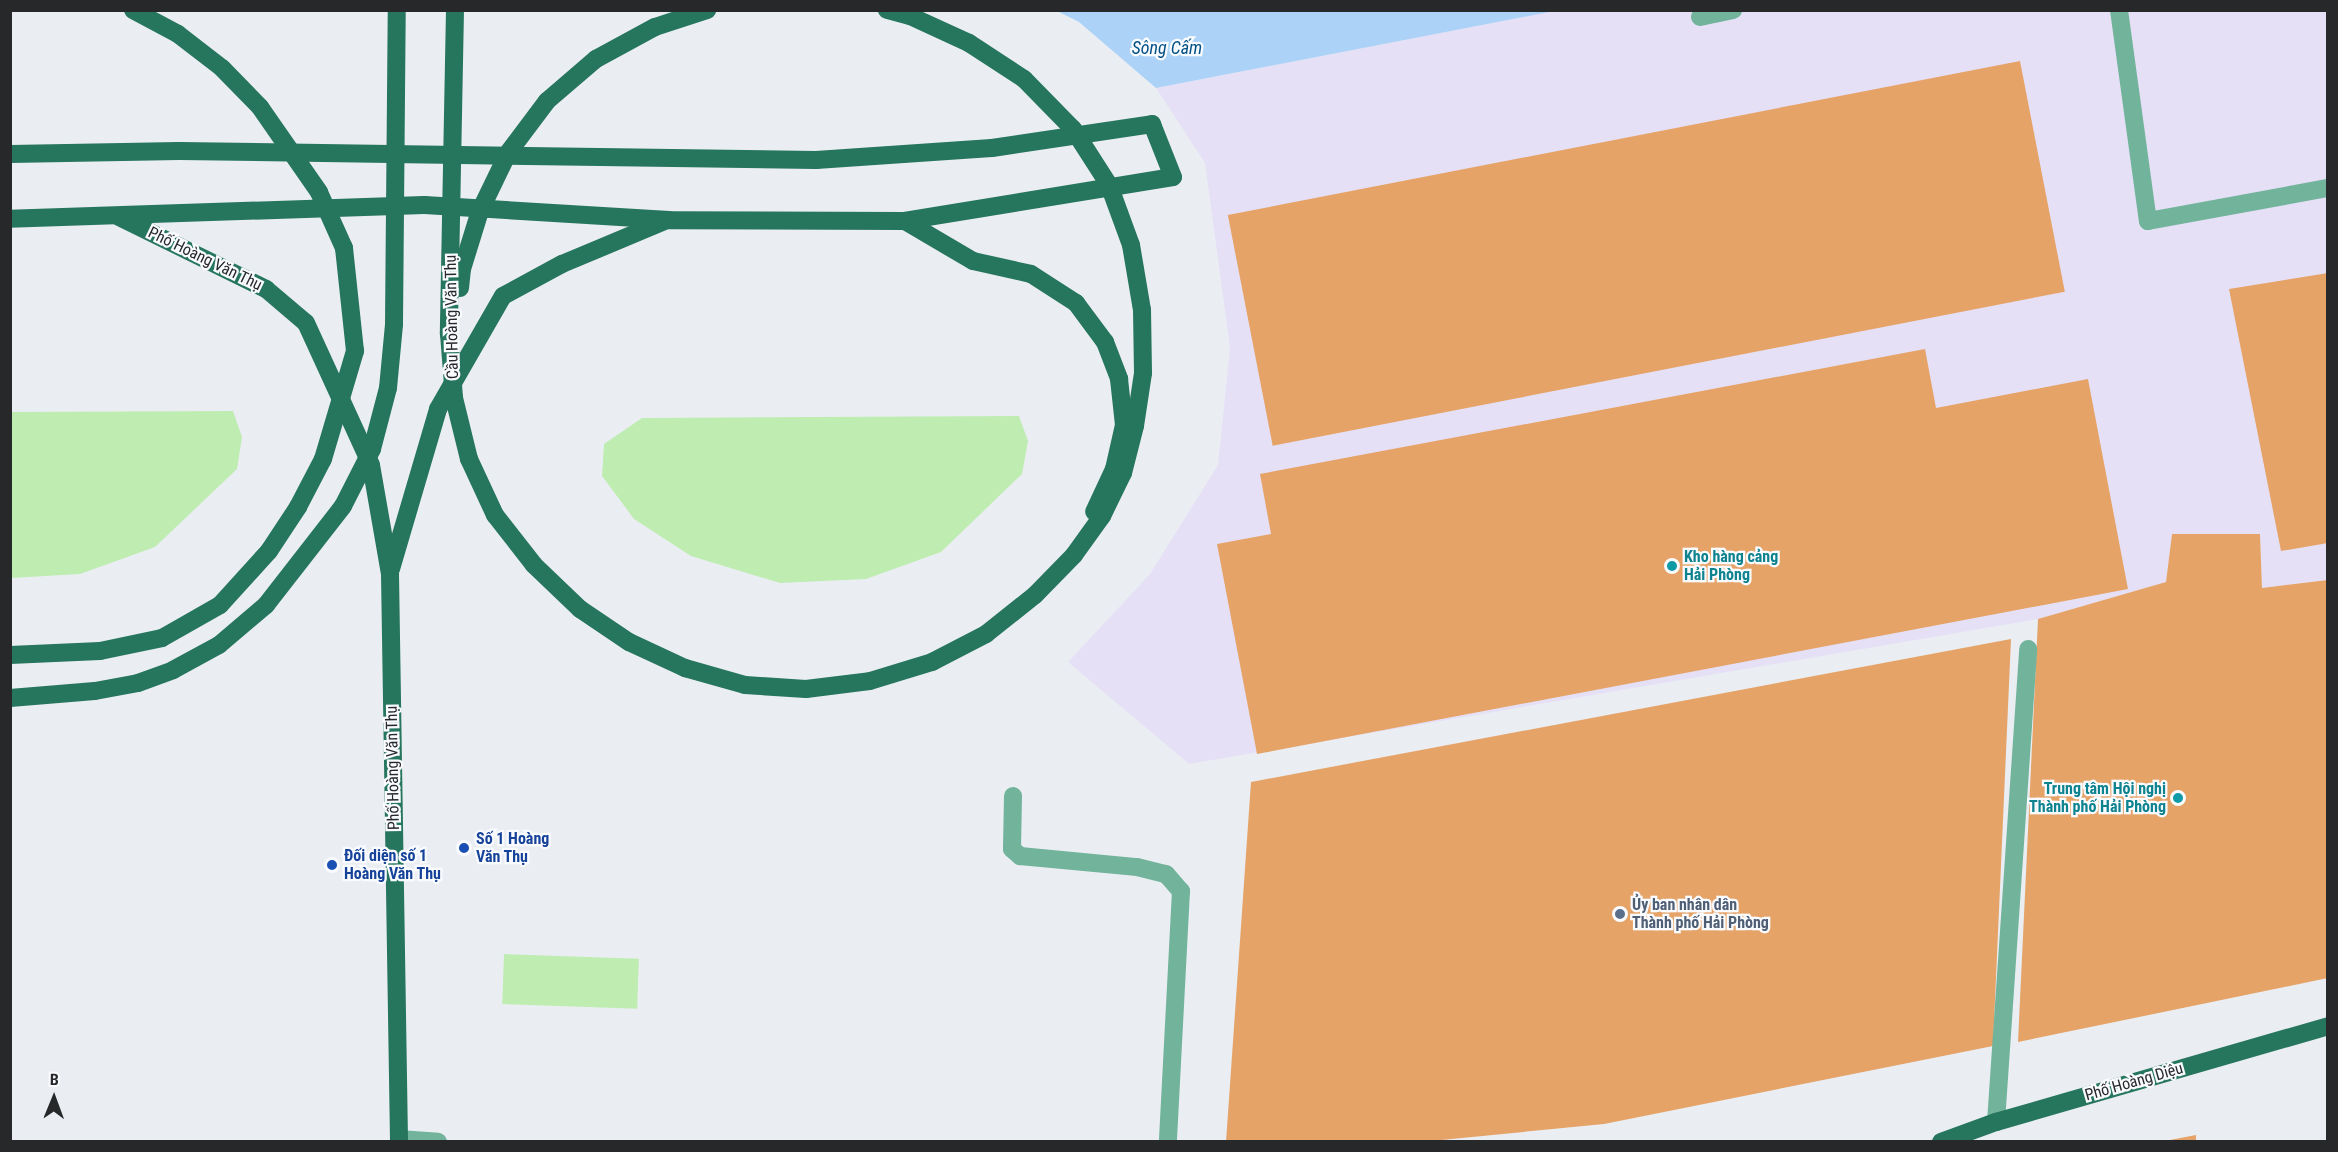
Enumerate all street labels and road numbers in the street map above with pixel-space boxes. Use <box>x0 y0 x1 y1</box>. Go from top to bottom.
street label: Phố Hoàng Văn Thụ <box>145 223 265 295</box>
street label: Cầu Hoàng Văn Thụ <box>441 255 463 379</box>
street label: Phố Hoàng Văn Thụ <box>382 705 404 831</box>
street label: Phố Hoàng Diệu <box>2083 1059 2185 1105</box>

